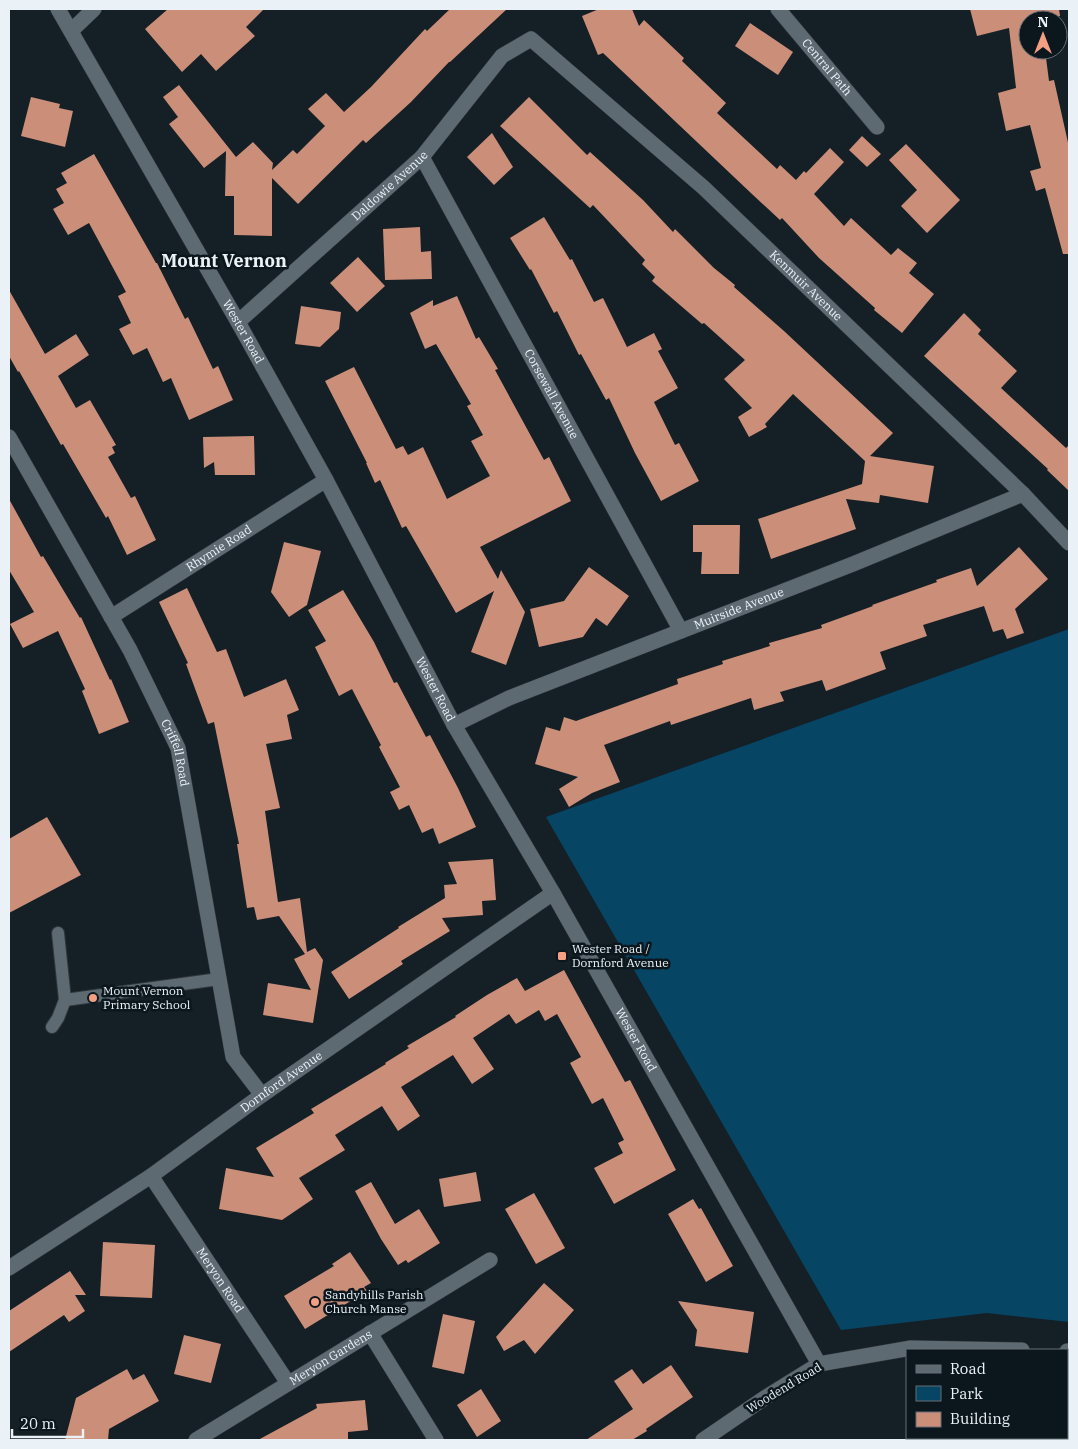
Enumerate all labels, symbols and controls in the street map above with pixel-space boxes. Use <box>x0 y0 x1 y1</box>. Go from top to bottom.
north arrow <box>1018 10 1068 60</box>
text: N <box>1037 13 1049 31</box>
street label: Central Path <box>799 35 856 99</box>
street label: Daldowie Avenue <box>348 148 431 223</box>
street label: Kenmuir Avenue <box>767 247 846 324</box>
district label: Mount Vernon <box>161 249 287 272</box>
street label: Wester Road <box>220 297 268 366</box>
street label: Corsewall Avenue <box>521 346 582 441</box>
street label: Rhymie Road <box>183 521 254 574</box>
street label: Muirside Avenue <box>692 584 786 632</box>
street label: Wester Road <box>413 654 459 724</box>
street label: Criffell Road <box>158 717 193 788</box>
place label: Wester Road / Dornford Avenue <box>572 941 669 970</box>
marker: Wester Road / Dornford Avenue <box>556 950 568 962</box>
place label: Mount Vernon Primary School <box>103 983 191 1012</box>
marker: Mount Vernon Primary School <box>87 992 99 1004</box>
street label: Wester Road <box>612 1005 660 1074</box>
street label: Dornford Avenue <box>237 1048 325 1115</box>
street label: Meryon Road <box>194 1245 247 1315</box>
place label: Sandyhills Parish Church Manse <box>325 1287 424 1316</box>
marker: Sandyhills Parish Church Manse <box>309 1296 321 1308</box>
street label: Meryon Gardens <box>286 1326 375 1388</box>
legend <box>906 1349 1068 1439</box>
street label: Woodend Road <box>743 1359 824 1416</box>
text: Road <box>950 1359 986 1378</box>
text: Park <box>950 1384 983 1403</box>
scale bar <box>12 1406 84 1438</box>
text: Building <box>950 1409 1010 1428</box>
text: 20 m <box>20 1414 56 1433</box>

